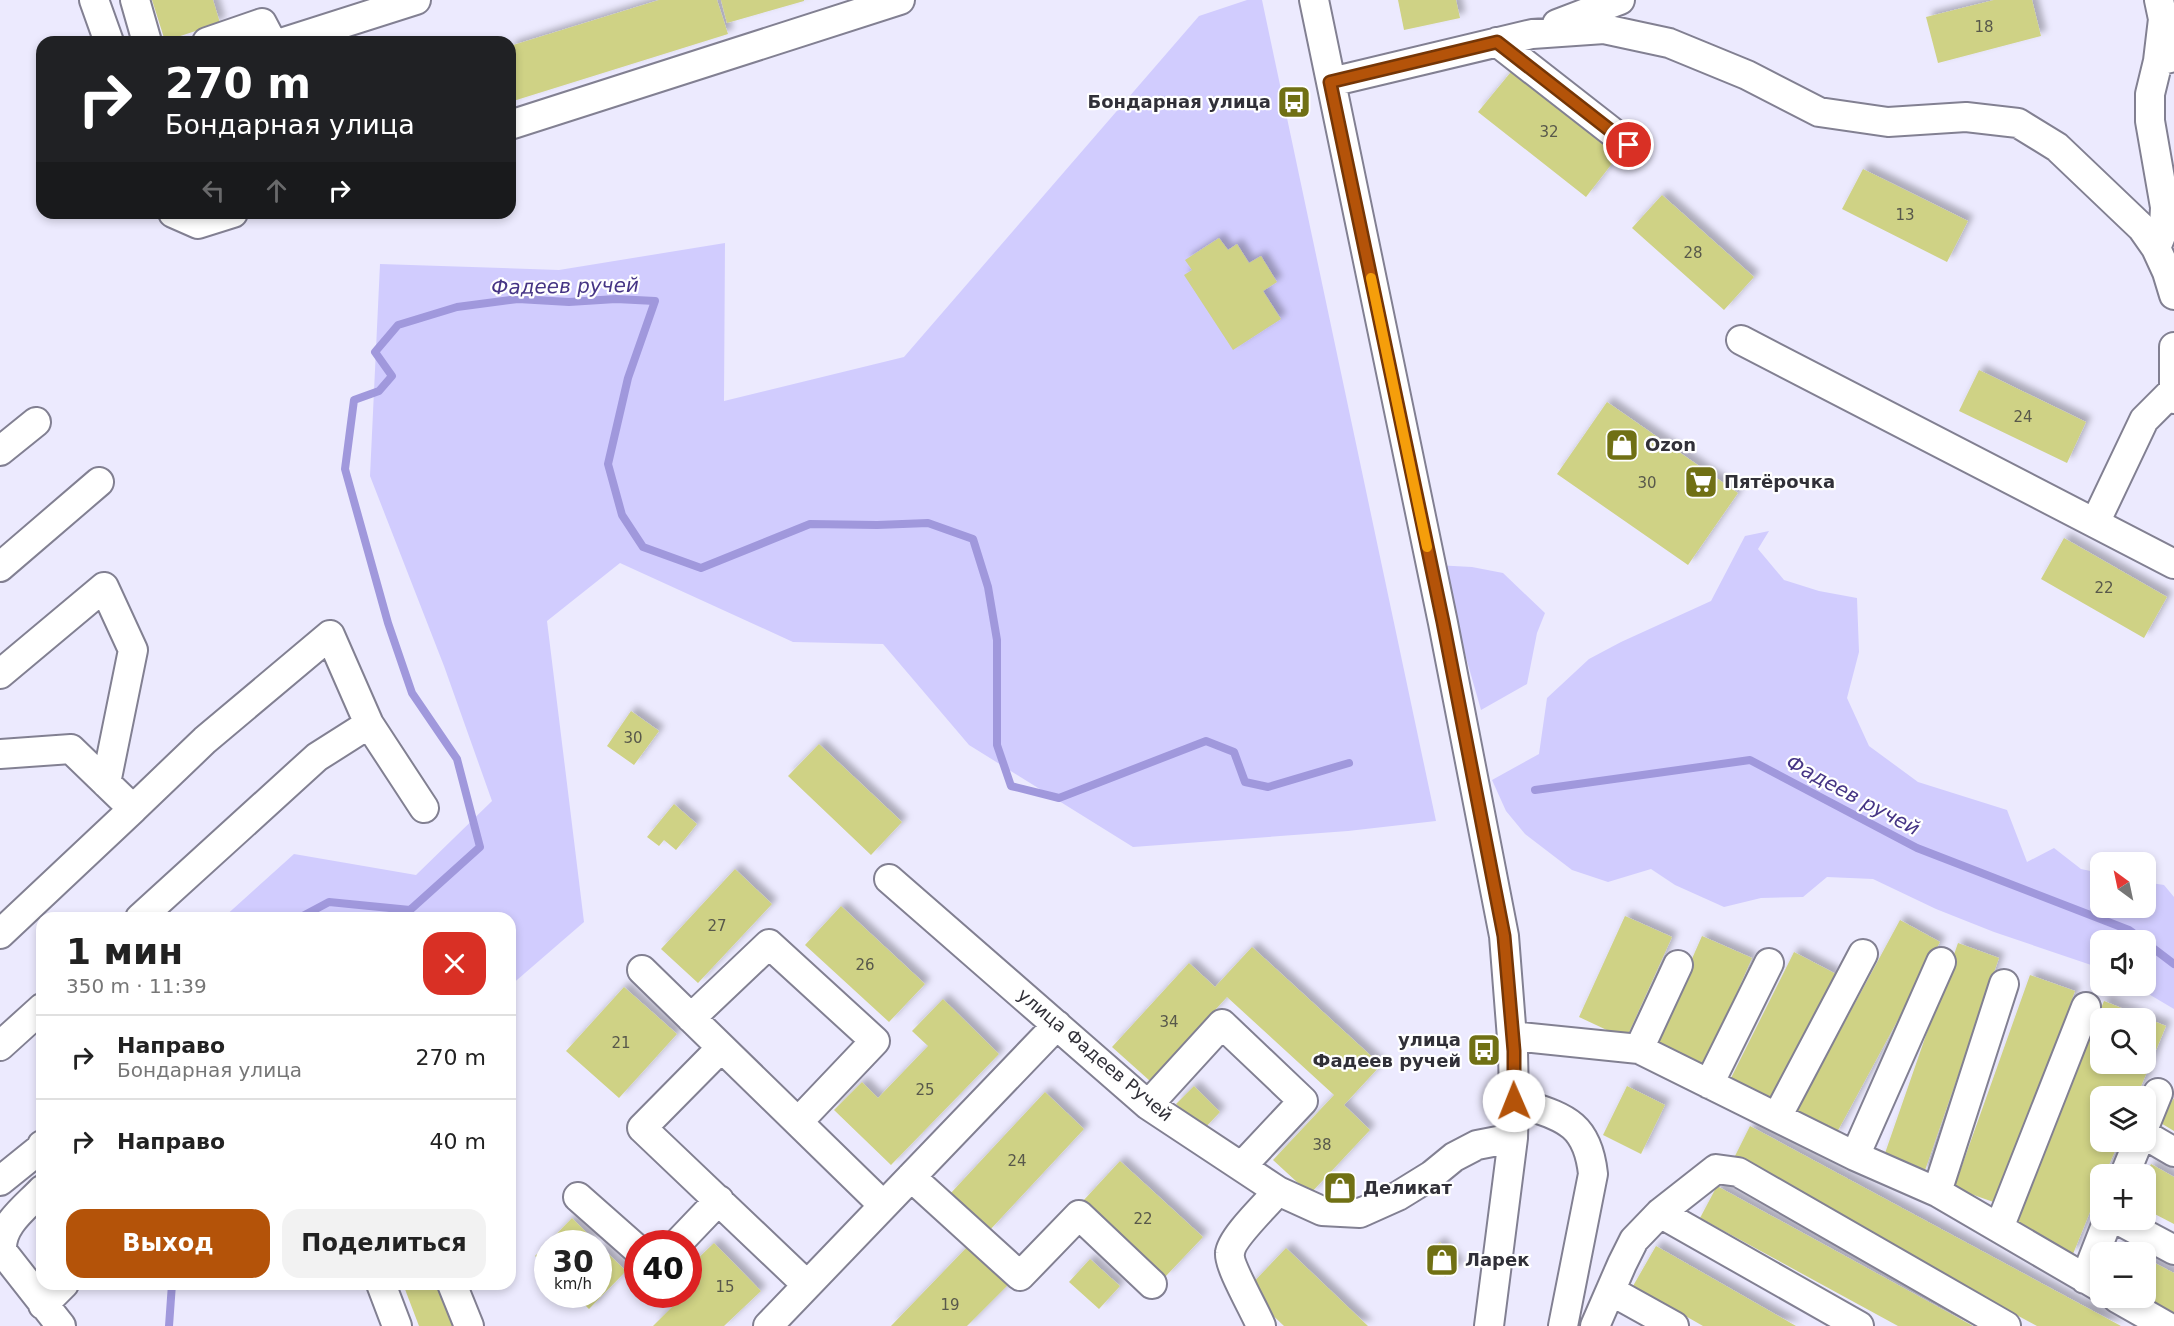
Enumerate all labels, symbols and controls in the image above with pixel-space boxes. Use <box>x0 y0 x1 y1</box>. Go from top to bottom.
house number: 18 <box>1974 18 1994 36</box>
text: 270 m <box>165 59 311 108</box>
icon: right <box>66 60 144 138</box>
bus stop icon: Бондарная улица <box>1276 84 1312 120</box>
place label: Бондарная улица <box>1087 91 1271 112</box>
text: Бондарная улица <box>165 109 415 140</box>
pin <box>1603 119 1654 170</box>
house number: 32 <box>1539 123 1559 141</box>
icon: arrive <box>1612 128 1645 161</box>
icon: left <box>197 174 230 207</box>
icon: ahead <box>260 174 293 207</box>
icon: right <box>323 174 356 207</box>
house number: 13 <box>1895 206 1915 224</box>
house number: 28 <box>1683 244 1703 262</box>
water label: Фадеев ручей <box>491 273 639 299</box>
house number: 24 <box>2013 408 2033 426</box>
shop icon: Ozon <box>1604 427 1640 463</box>
place label: Ozon <box>1645 434 1696 455</box>
supermarket icon: Пятёрочка <box>1683 464 1719 500</box>
place label: Пятёрочка <box>1724 471 1835 492</box>
house number: 30 <box>1637 474 1657 492</box>
house number: 22 <box>2094 579 2114 597</box>
house number: 30 <box>623 729 643 747</box>
water label: Фадеев ручей <box>1782 750 1924 840</box>
north arrow <box>2090 852 2156 918</box>
map controls <box>2090 852 2156 1308</box>
house number: 27 <box>707 917 727 935</box>
button: sound <box>2090 930 2156 996</box>
text: 1 мин <box>66 931 183 972</box>
button: close <box>423 932 486 995</box>
house number: 26 <box>855 956 875 974</box>
text: 350 m · 11:39 <box>66 974 207 998</box>
street label: улица Фадеев Ручей <box>1014 984 1177 1125</box>
button: search <box>2090 1008 2156 1074</box>
house number: 34 <box>1159 1013 1179 1031</box>
place label: улица Фадеев ручей <box>1313 1029 1461 1071</box>
bus stop icon: улица Фадеев ручей <box>1466 1032 1502 1068</box>
text: Направо <box>117 1033 225 1058</box>
house number: 21 <box>611 1034 631 1052</box>
icon: right <box>66 1041 99 1074</box>
text: 270 m <box>416 1045 486 1070</box>
text: Бондарная улица <box>117 1058 302 1082</box>
position arrow <box>1482 1069 1546 1133</box>
house number: 25 <box>915 1081 935 1099</box>
button: layers <box>2090 1086 2156 1152</box>
icon: right <box>66 1125 99 1158</box>
text: Направо <box>117 1129 225 1154</box>
text: 40 m <box>430 1129 486 1154</box>
house number: 38 <box>1312 1136 1332 1154</box>
house number: 24 <box>1007 1152 1027 1170</box>
button: + <box>2090 1164 2156 1230</box>
shop icon: Деликат <box>1322 1170 1358 1206</box>
place label: Деликат <box>1363 1177 1452 1198</box>
button: Выход <box>66 1209 270 1278</box>
button: Поделиться <box>282 1209 486 1278</box>
house number: 22 <box>1133 1210 1153 1228</box>
speed limit sign: 40 <box>624 1230 702 1308</box>
shop icon: Ларек <box>1424 1242 1460 1278</box>
button: − <box>2090 1242 2156 1308</box>
text: 30 <box>552 1244 594 1279</box>
place label: Ларек <box>1465 1249 1529 1270</box>
text: km/h <box>554 1275 592 1293</box>
house number: 15 <box>715 1278 735 1296</box>
house number: 19 <box>940 1296 960 1314</box>

